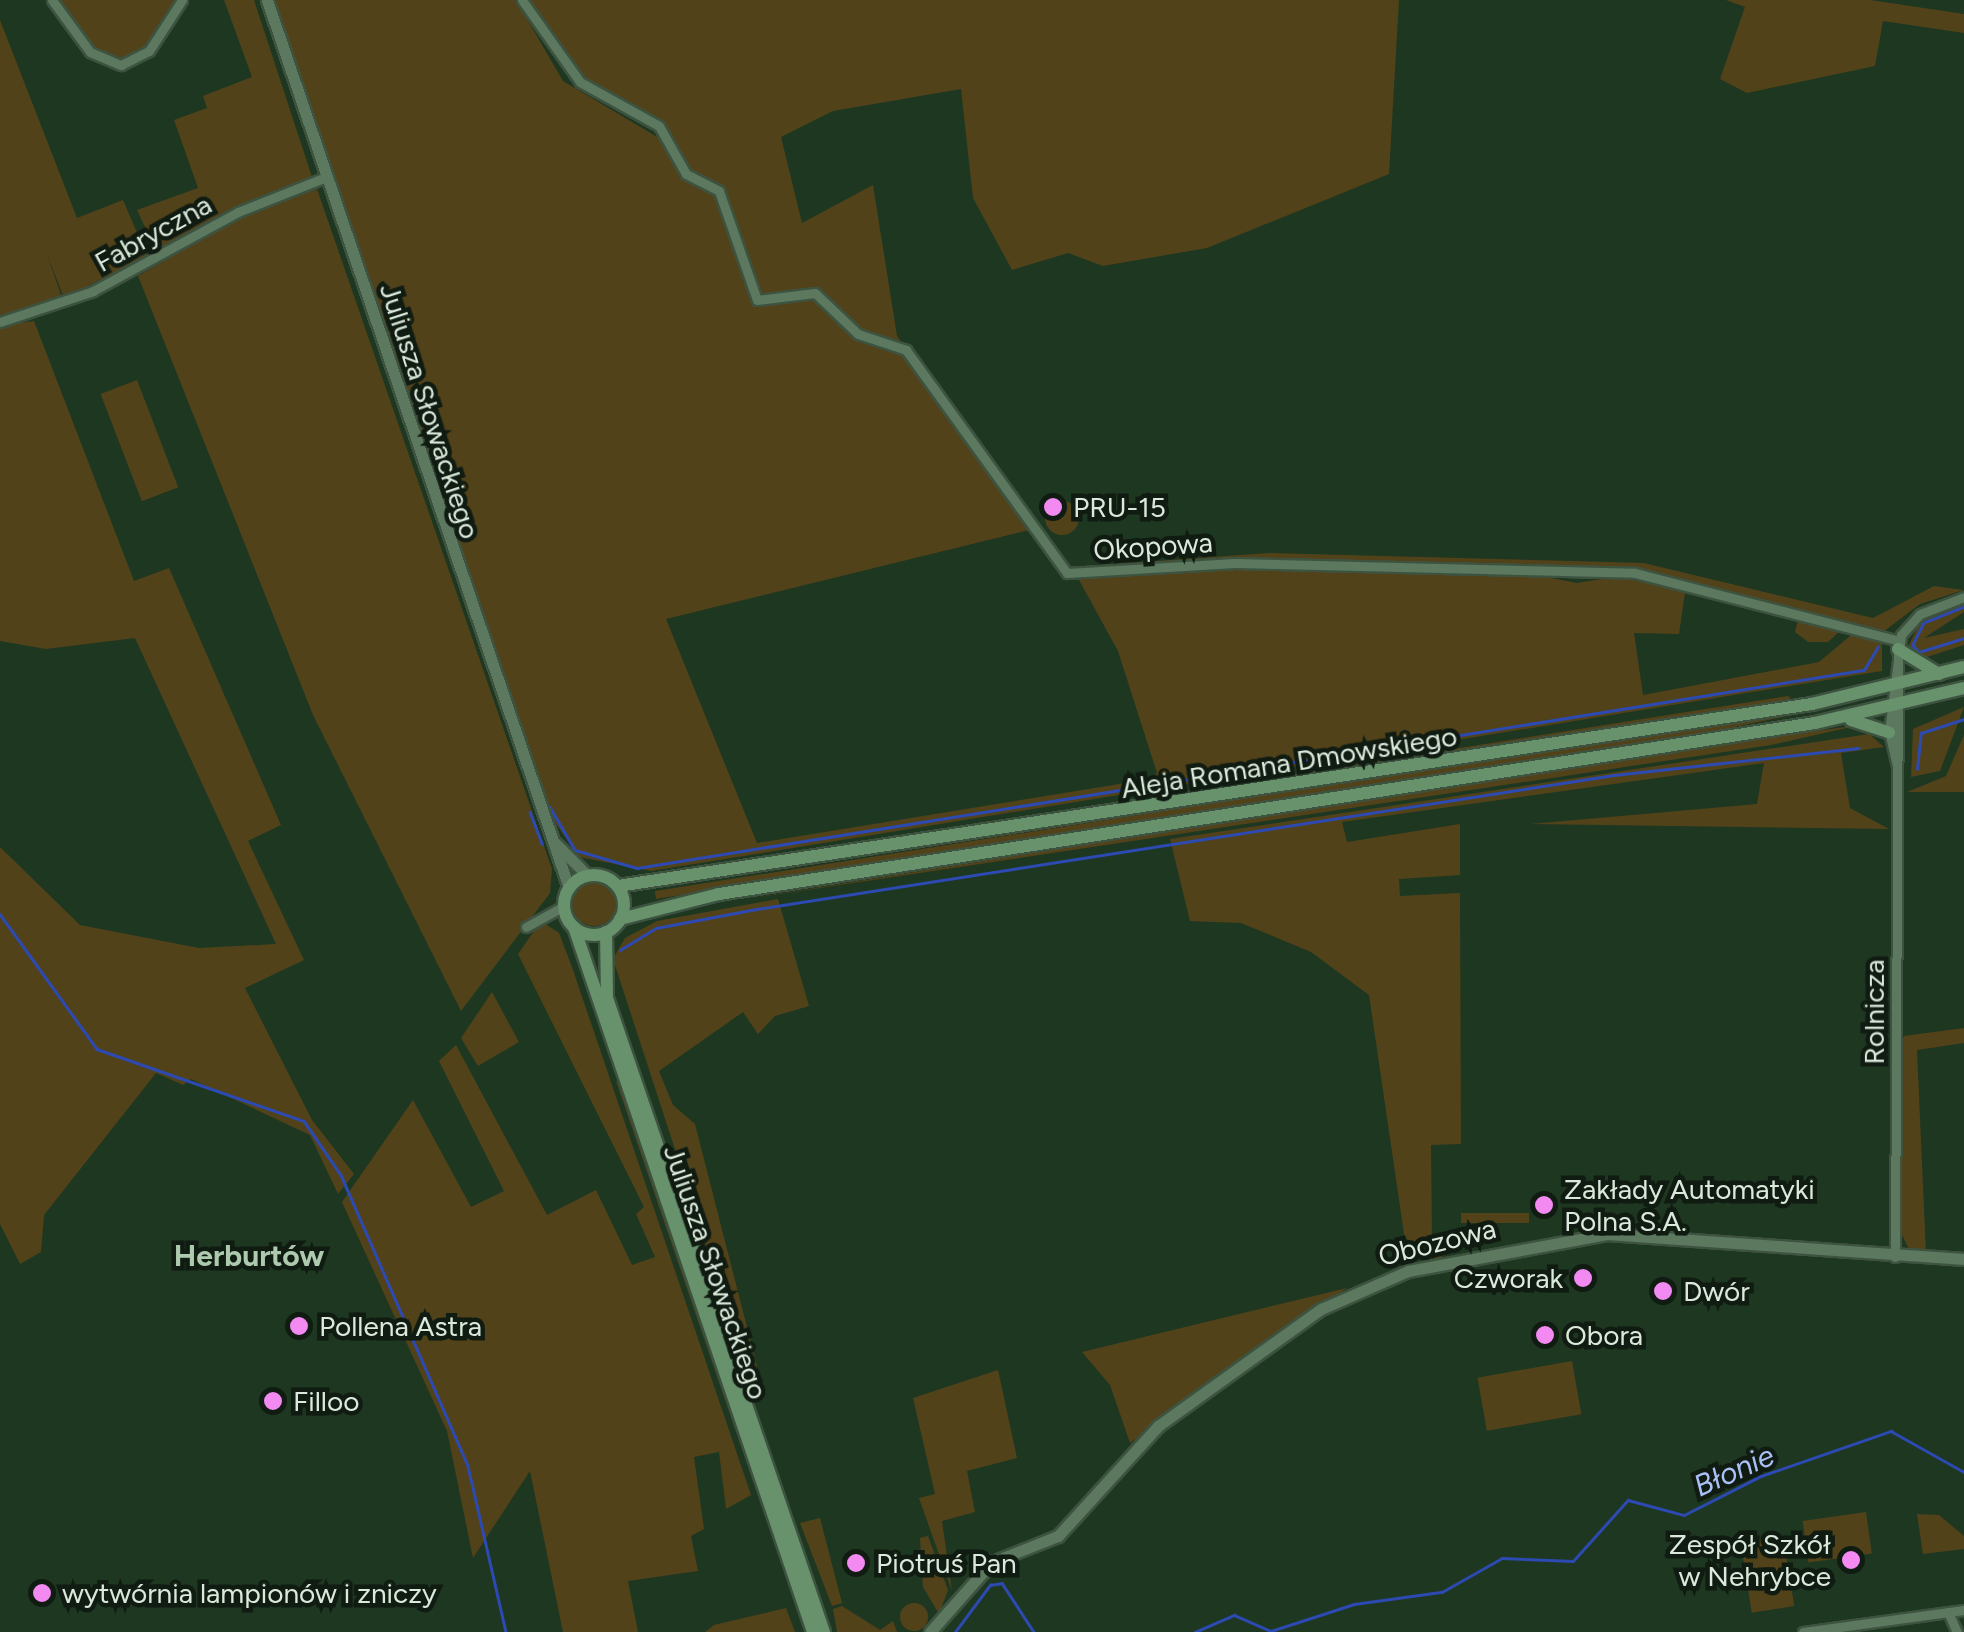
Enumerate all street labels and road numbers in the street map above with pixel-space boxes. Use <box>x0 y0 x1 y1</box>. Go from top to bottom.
street label: Fabryczna <box>89 187 217 279</box>
street label: Juliusza Słowackiego <box>373 279 487 543</box>
street label: Okopowa <box>1092 525 1214 567</box>
street label: Aleja Romana Dmowskiego <box>1119 719 1459 805</box>
street label: Rolnicza <box>1857 959 1891 1065</box>
street label: Juliusza Słowackiego <box>657 1141 775 1403</box>
street label: Obozowa <box>1375 1211 1499 1273</box>

